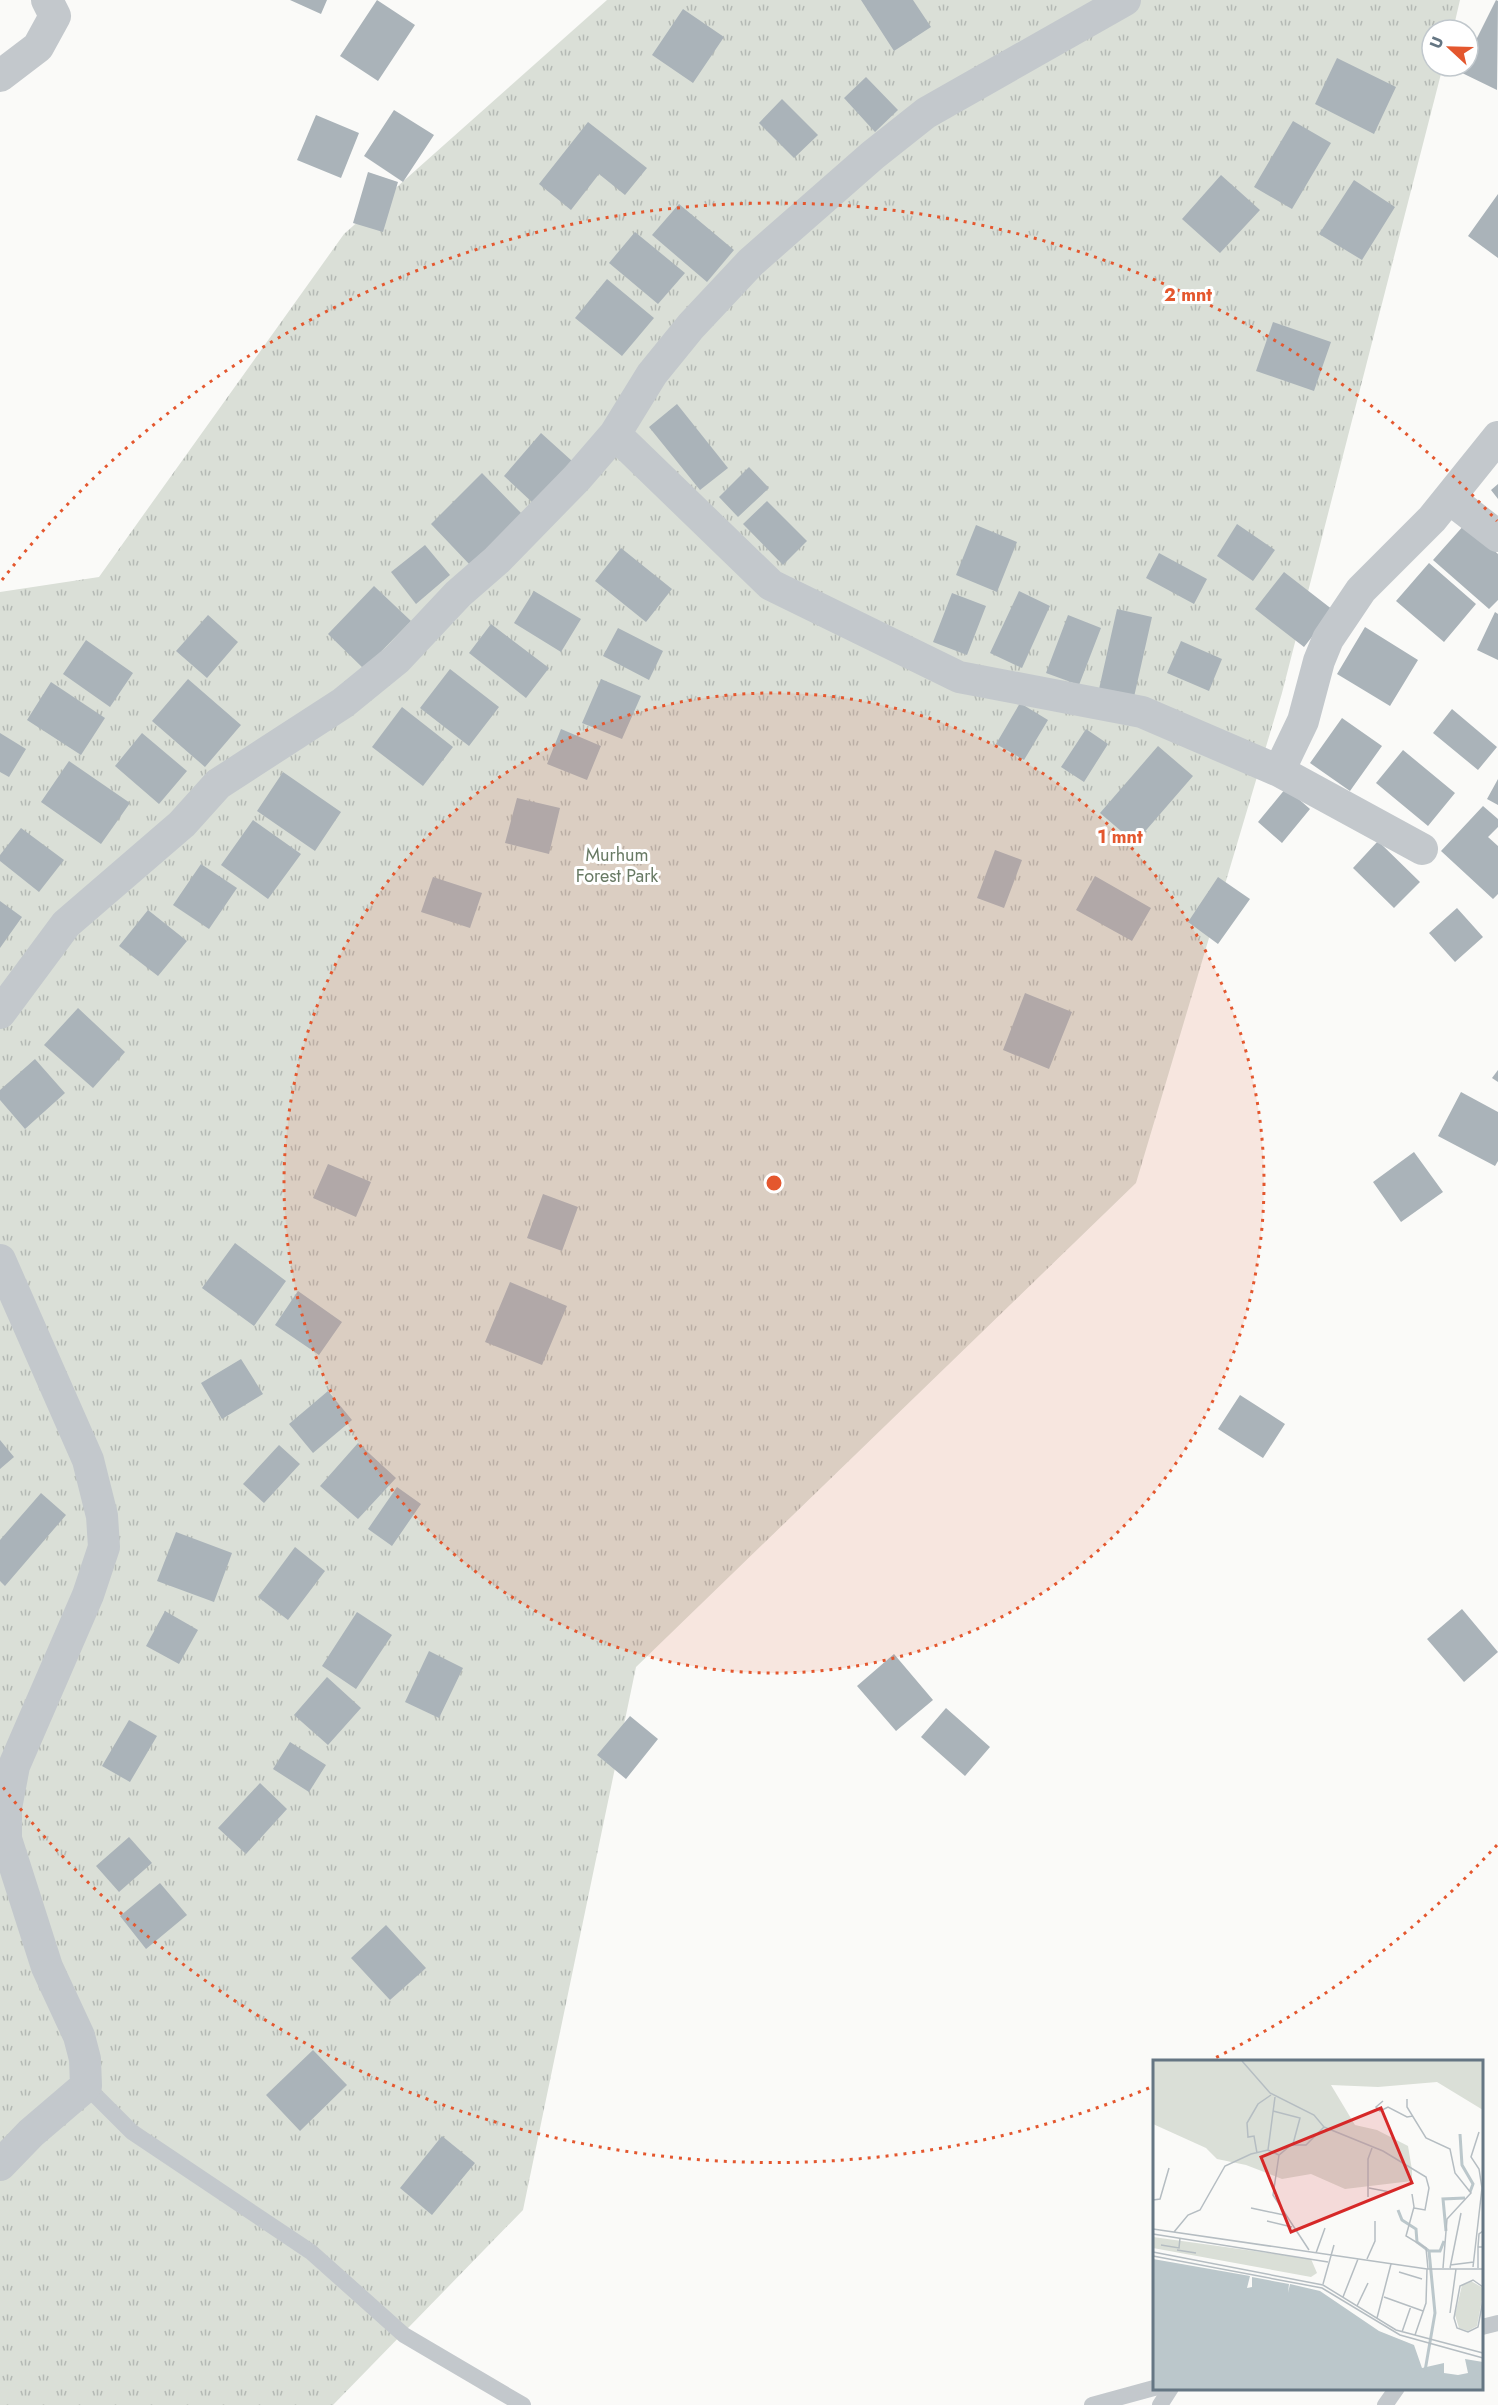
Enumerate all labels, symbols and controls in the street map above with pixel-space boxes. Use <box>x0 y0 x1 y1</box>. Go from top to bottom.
north arrow <box>1420 18 1480 78</box>
text: U <box>1424 33 1449 52</box>
text: 2 mnt <box>1164 282 1212 308</box>
text: 1 mnt <box>1097 824 1143 850</box>
park label: Murhum Forest Park <box>576 842 658 889</box>
centre of rings <box>764 1173 784 1193</box>
inset map <box>1153 2060 1483 2390</box>

